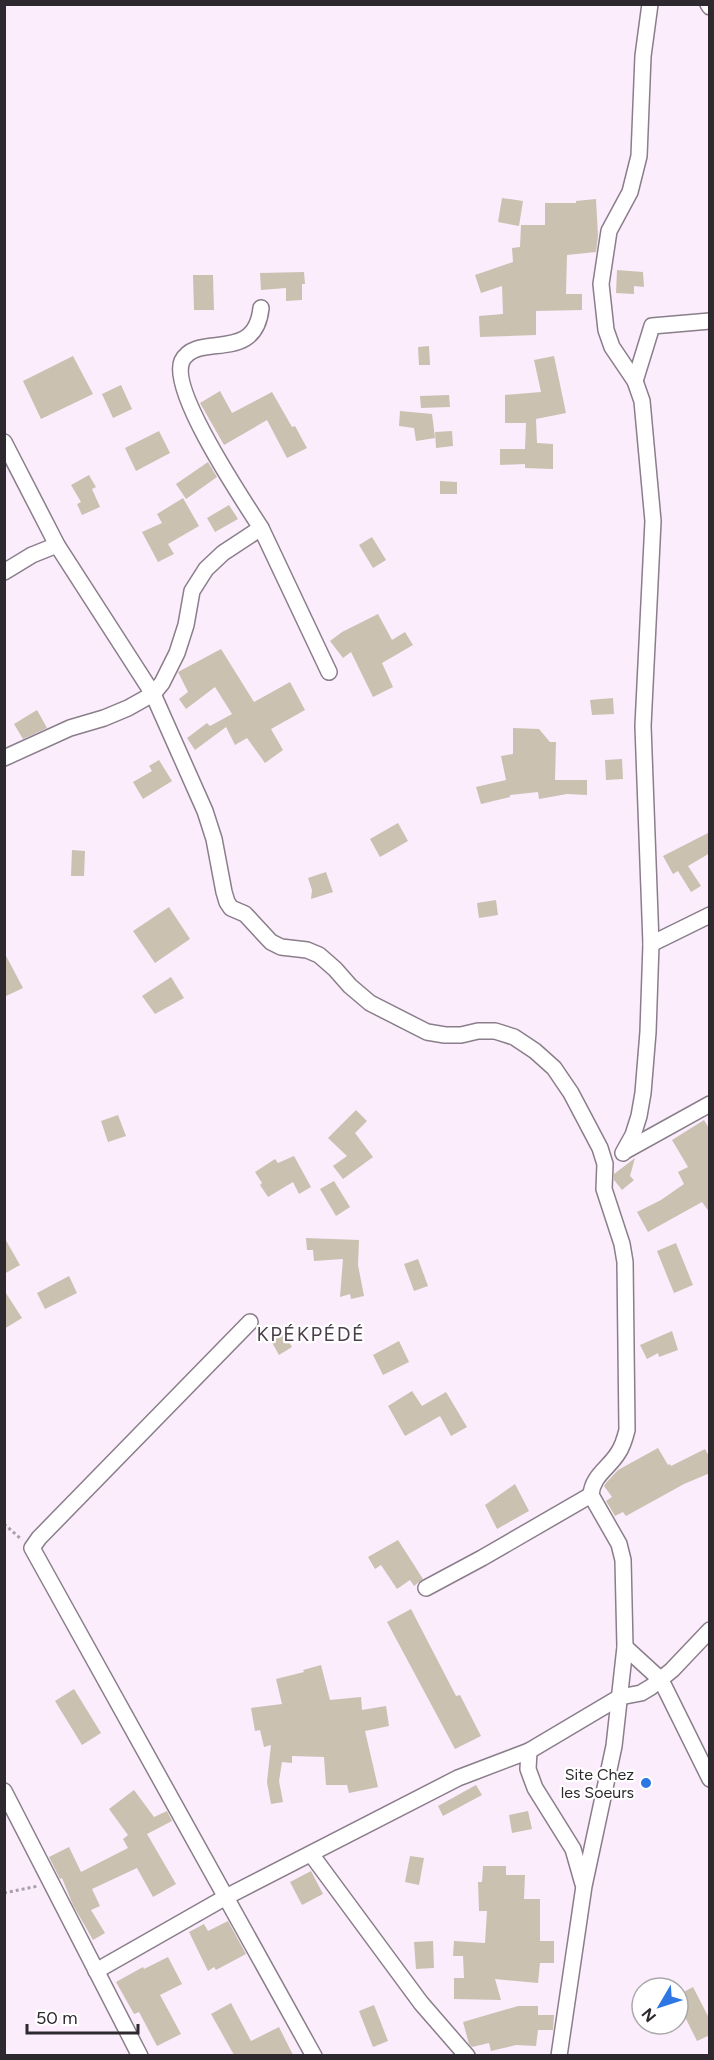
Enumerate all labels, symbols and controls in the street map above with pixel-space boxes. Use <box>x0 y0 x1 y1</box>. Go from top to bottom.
district label: KPÉKPÉDÉ <box>257 1322 365 1346</box>
place label: Site Chez les Soeurs <box>561 1765 634 1802</box>
marker: Site Chez les Soeurs <box>639 1776 653 1790</box>
north arrow <box>630 1976 690 2036</box>
scale bar <box>27 1997 138 2035</box>
text: N <box>637 2004 660 2026</box>
text: 50 m <box>36 2007 78 2029</box>

